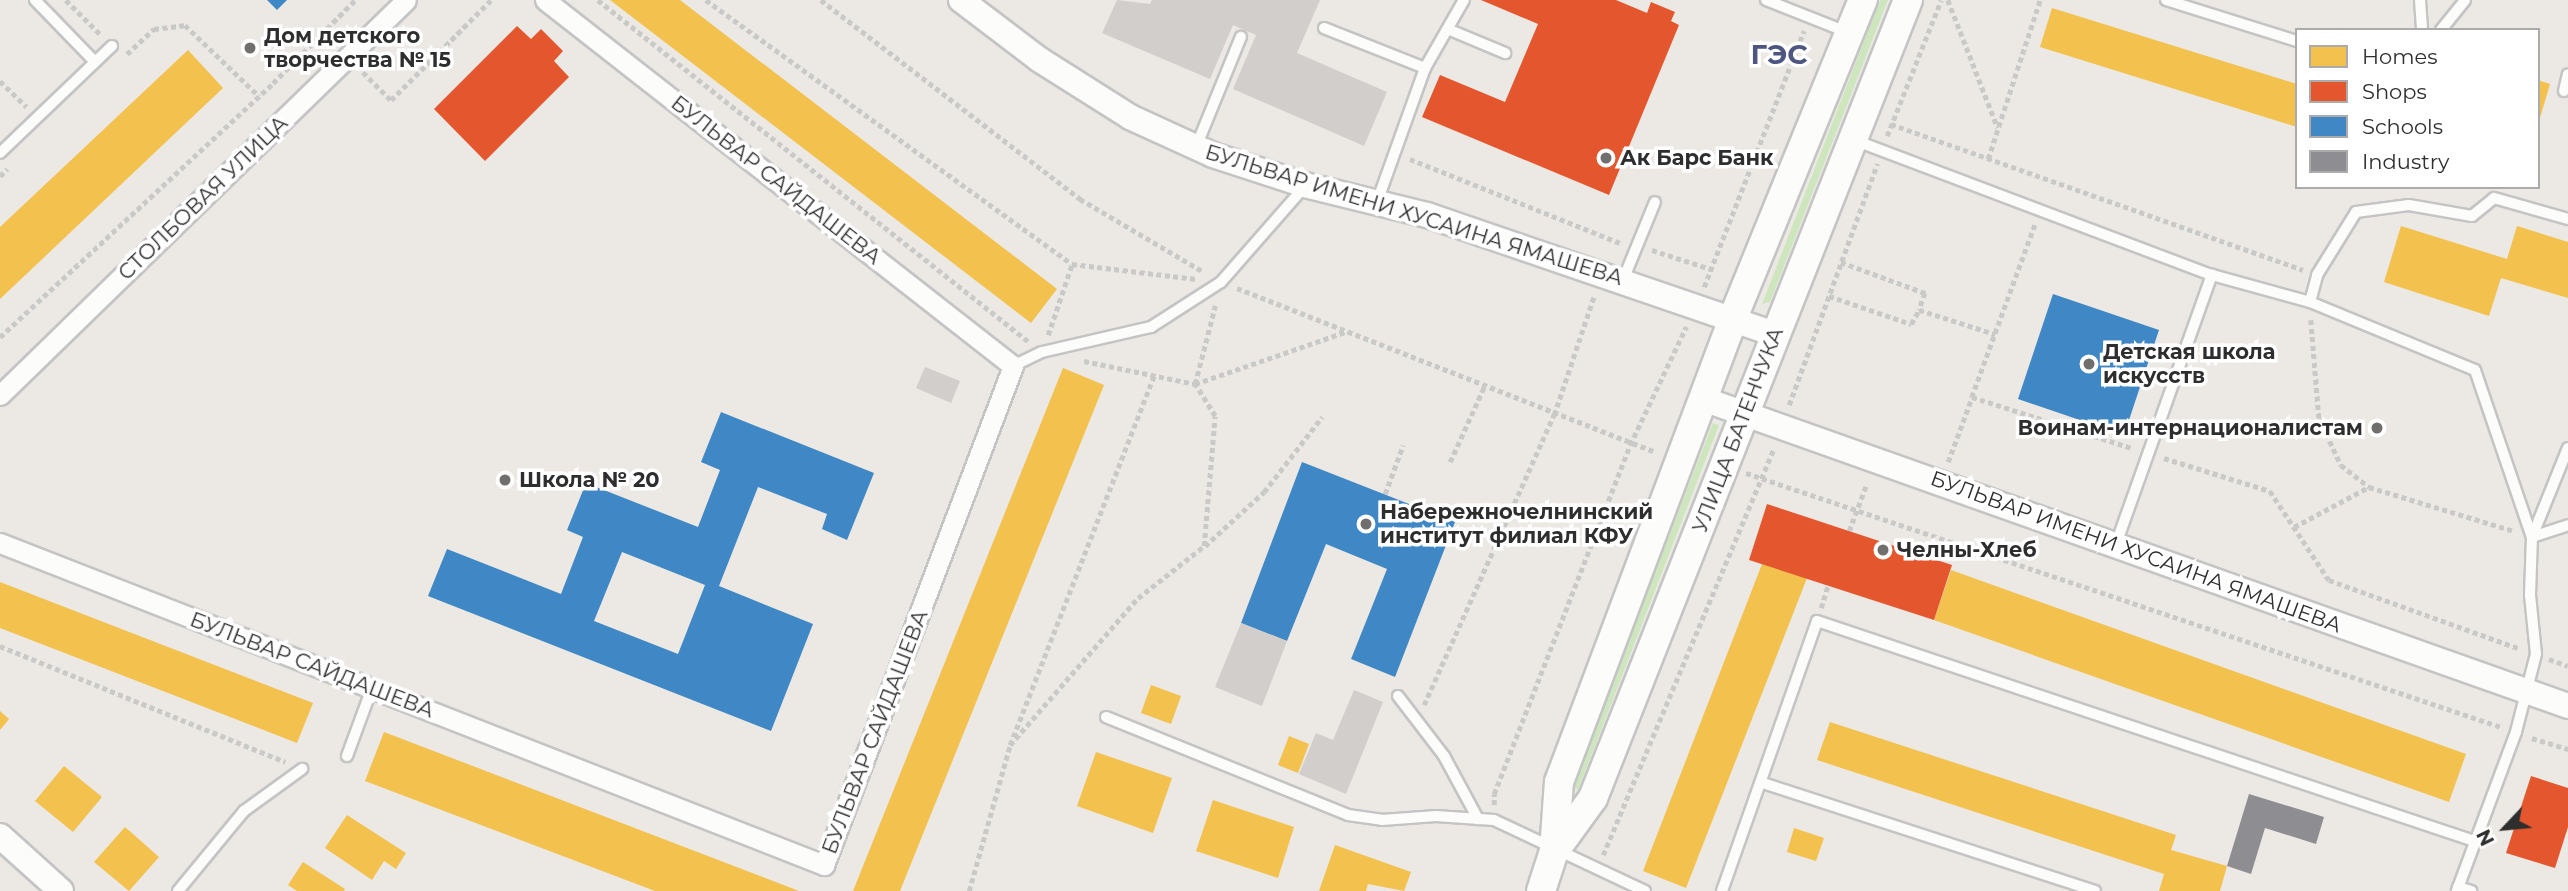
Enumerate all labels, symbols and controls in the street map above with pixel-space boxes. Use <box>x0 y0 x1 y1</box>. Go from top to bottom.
place label: Дом детского творчества № 15 <box>264 23 451 73</box>
legend <box>2295 28 2540 189</box>
district label: ГЭС <box>1751 37 1807 71</box>
marker: Дом детского творчества № 15 <box>242 40 258 56</box>
text: Homes <box>2362 44 2437 69</box>
text: Shops <box>2362 79 2427 104</box>
street label: БУЛЬВАР САЙДАШЕВА <box>666 90 886 270</box>
street label: СТОЛБОВАЯ УЛИЦА <box>113 110 293 286</box>
text: Schools <box>2362 114 2443 139</box>
street label: БУЛЬВАР ИМЕНИ ХУСАИНА ЯМАШЕВА <box>1202 139 1626 291</box>
place label: Ак Барс Банк <box>1620 145 1774 171</box>
text: Industry <box>2362 149 2449 174</box>
marker: Ак Барс Банк <box>1598 150 1614 166</box>
street label: УЛИЦА БАТЕНЧУКА <box>1687 324 1789 536</box>
place label: Детская школа искусств <box>2103 339 2276 389</box>
marker: Детская школа искусств <box>2081 356 2097 372</box>
place label: Воинам-интернационалистам <box>2018 415 2363 441</box>
marker: Воинам-интернационалистам <box>2369 420 2385 436</box>
street label: БУЛЬВАР ИМЕНИ ХУСАИНА ЯМАШЕВА <box>1927 466 2345 638</box>
place label: Школа № 20 <box>519 467 660 493</box>
marker: Школа № 20 <box>497 472 513 488</box>
place label: Набережночелнинский институт филиал КФУ <box>1380 499 1653 549</box>
marker: Набережночелнинский институт филиал КФУ <box>1358 516 1374 532</box>
place label: Челны-Хлеб <box>1897 537 2037 563</box>
marker: Челны-Хлеб <box>1875 542 1891 558</box>
street label: БУЛЬВАР САЙДАШЕВА <box>817 606 933 858</box>
street label: БУЛЬВАР САЙДАШЕВА <box>186 607 438 723</box>
north arrow <box>2470 793 2540 863</box>
text: N <box>2472 825 2499 849</box>

